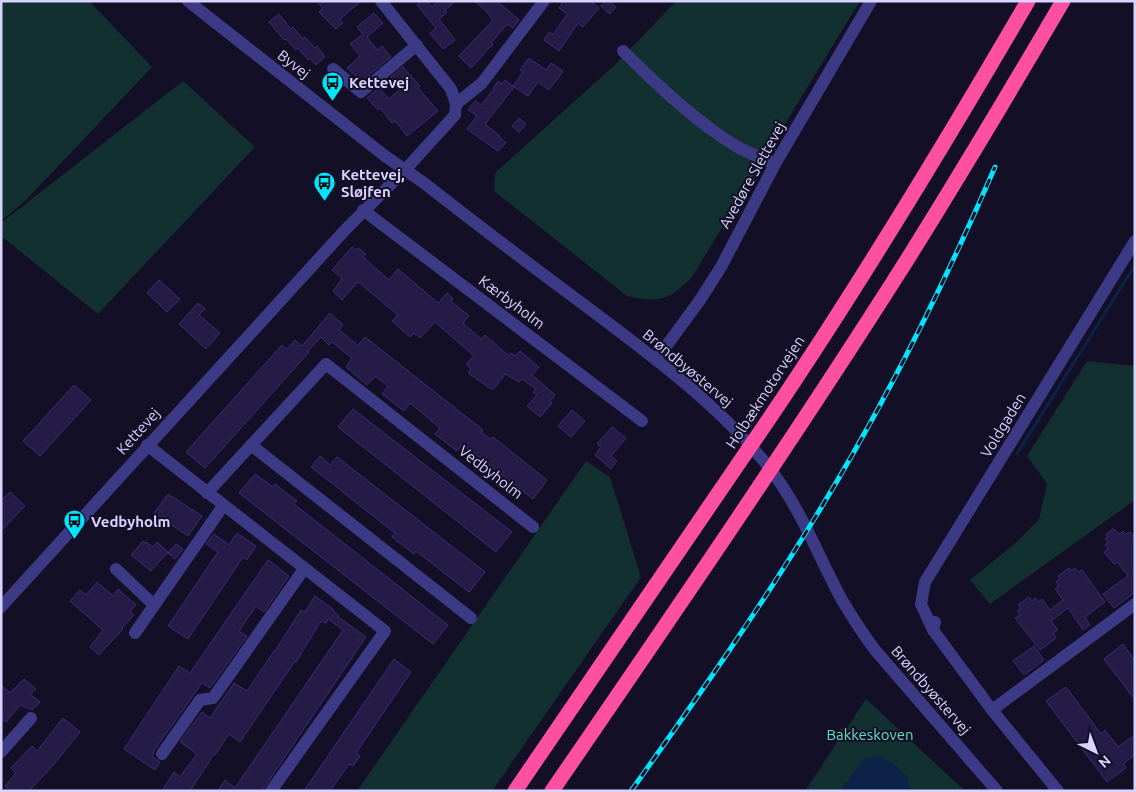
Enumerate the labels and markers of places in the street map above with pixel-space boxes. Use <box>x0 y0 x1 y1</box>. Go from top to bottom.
bus stop icon: Kettevej <box>321 70 345 101</box>
place label: Kettevej <box>349 74 409 91</box>
place label: Kettevej, Sløjfen <box>341 166 405 200</box>
bus stop icon: Kettevej, Sløjfen <box>313 171 337 202</box>
bus stop icon: Vedbyholm <box>63 509 87 540</box>
place label: Vedbyholm <box>91 513 170 530</box>

